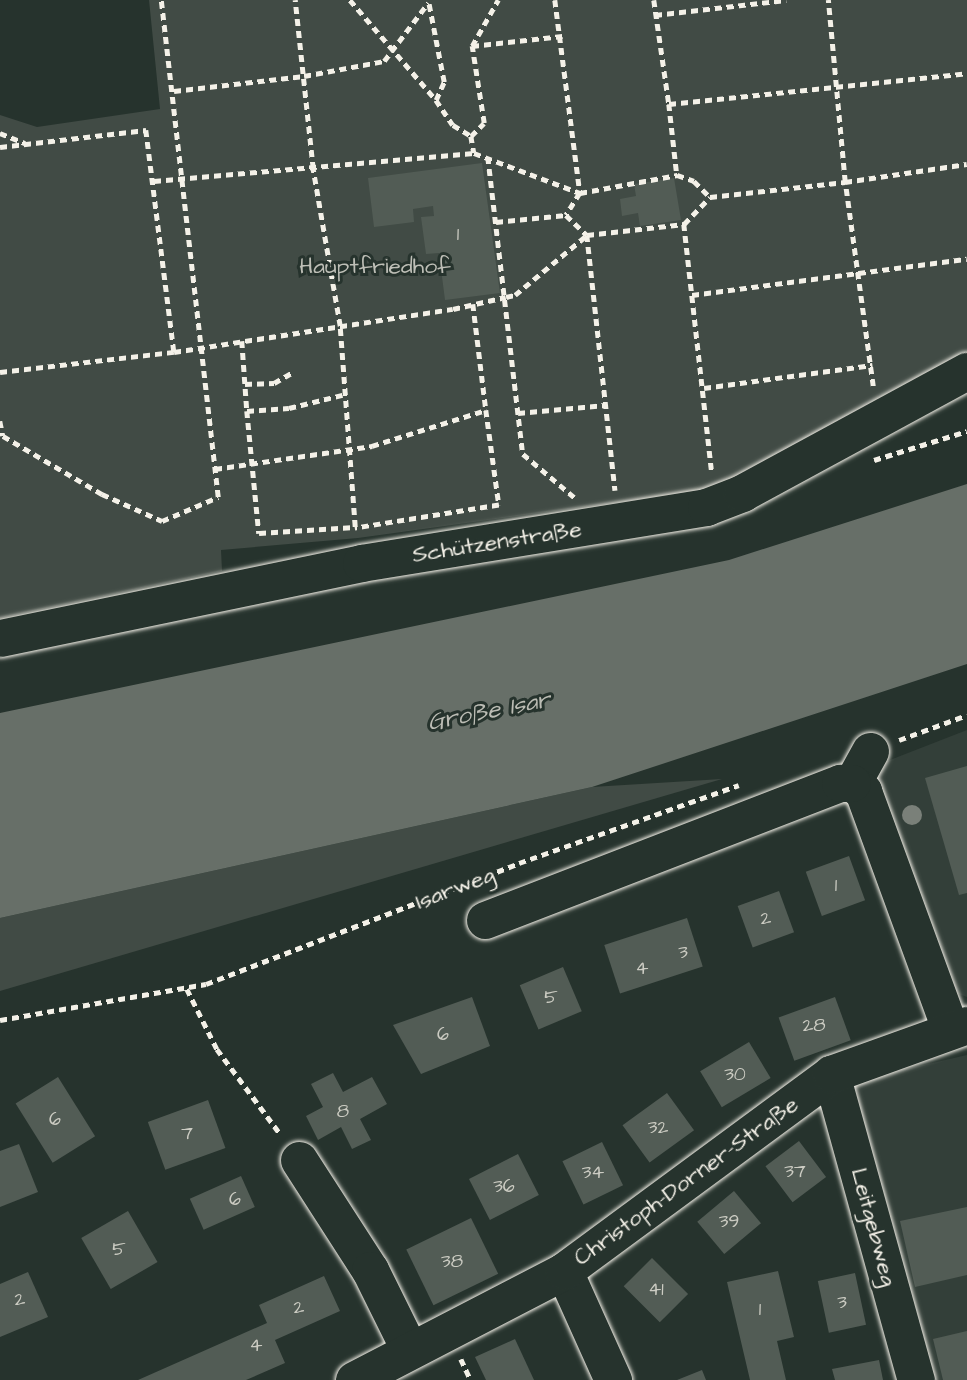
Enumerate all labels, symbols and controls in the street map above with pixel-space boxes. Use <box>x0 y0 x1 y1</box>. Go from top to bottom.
house number: 1 <box>457 224 459 246</box>
park label: Hauptfriedhof <box>299 252 451 280</box>
street label: Schützenstraße <box>410 515 584 569</box>
water label: Große Isar <box>425 686 553 738</box>
street label: Isarweg <box>412 860 498 916</box>
house number: 1 <box>835 875 837 897</box>
house number: 2 <box>761 908 771 930</box>
house number: 3 <box>678 942 688 964</box>
house number: 4 <box>636 958 648 980</box>
house number: 5 <box>544 987 558 1009</box>
house number: 28 <box>802 1015 826 1037</box>
house number: 6 <box>437 1024 449 1046</box>
house number: 30 <box>724 1064 746 1086</box>
street label: Christoph-Dorner-Straße <box>568 1090 804 1272</box>
house number: 8 <box>337 1101 349 1123</box>
house number: 6 <box>49 1109 61 1131</box>
house number: 32 <box>648 1117 668 1139</box>
house number: 7 <box>181 1123 193 1145</box>
house number: 37 <box>784 1161 806 1183</box>
house number: 34 <box>582 1162 604 1184</box>
street label: Leitgebweg <box>845 1165 903 1289</box>
house number: 36 <box>493 1176 515 1198</box>
house number: 6 <box>229 1189 241 1211</box>
house number: 39 <box>719 1211 739 1233</box>
house number: 5 <box>112 1239 126 1261</box>
house number: 38 <box>441 1251 463 1273</box>
house number: 41 <box>648 1279 664 1301</box>
house number: 2 <box>15 1289 25 1311</box>
house number: 3 <box>837 1292 847 1314</box>
house number: 2 <box>294 1297 304 1319</box>
house number: 1 <box>759 1299 761 1321</box>
house number: 4 <box>250 1335 262 1357</box>

